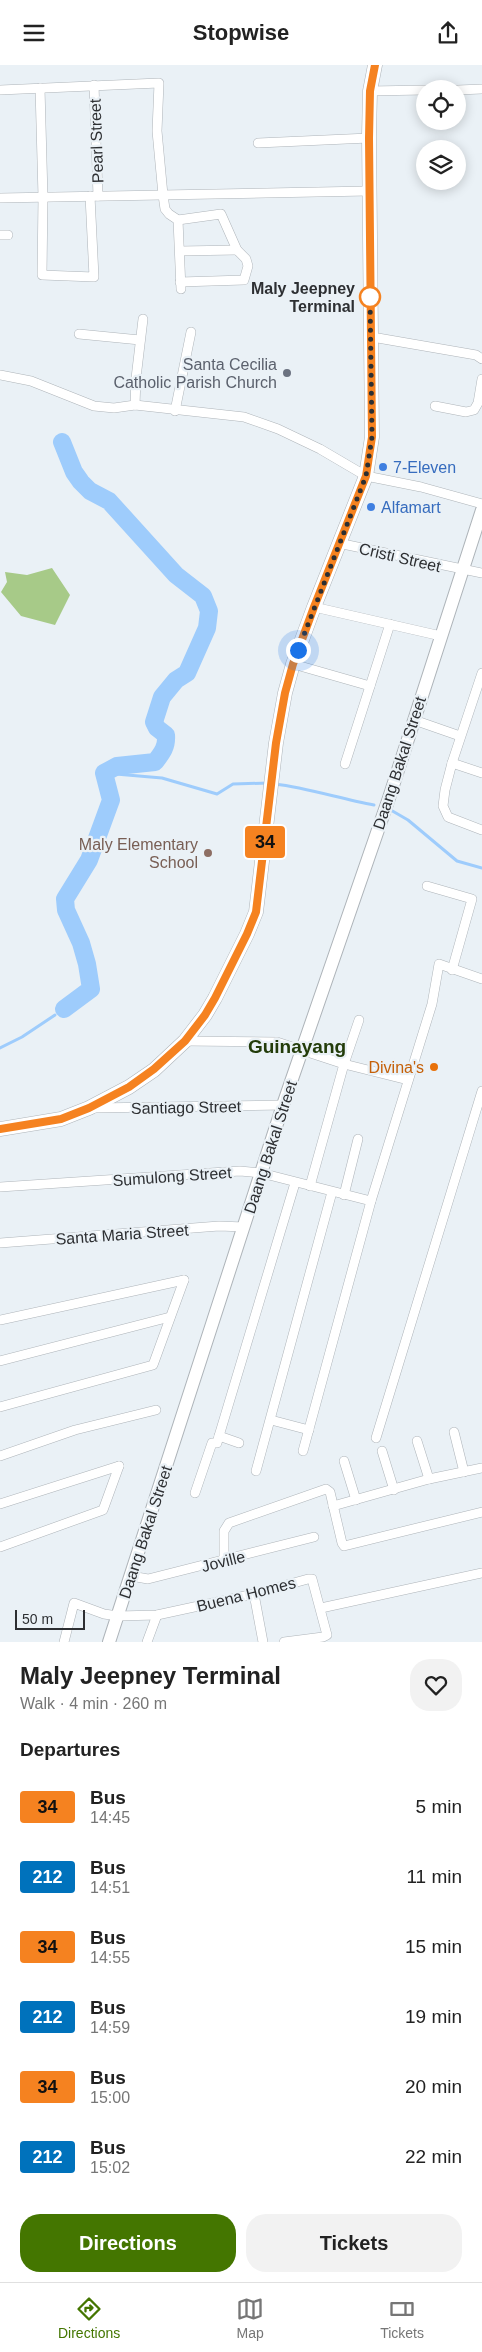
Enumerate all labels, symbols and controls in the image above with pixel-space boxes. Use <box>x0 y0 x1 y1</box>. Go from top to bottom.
icon: menu <box>20 19 48 47</box>
icon: share <box>434 19 462 47</box>
text: Stopwise <box>193 20 289 45</box>
map controls <box>416 80 466 190</box>
button: locate <box>416 80 466 130</box>
street label: Pearl Street <box>87 98 106 183</box>
button: layers <box>416 140 466 190</box>
place label: Maly Jeepney Terminal <box>251 280 355 315</box>
marker: Maly Jeepney Terminal <box>359 286 381 308</box>
place label: Santa Cecilia Catholic Parish Church <box>113 356 277 391</box>
marker: Santa Cecilia Catholic Parish Church <box>281 367 293 379</box>
place label: 7-Eleven <box>393 459 456 476</box>
marker: 7-Eleven <box>377 461 389 473</box>
place label: Alfamart <box>381 499 441 516</box>
marker: Alfamart <box>365 501 377 513</box>
street label: Cristi Street <box>357 540 443 575</box>
your location <box>286 638 311 663</box>
street label: Daang Bakal Street <box>370 694 429 832</box>
line badge: 34 <box>242 826 288 858</box>
text: 34 <box>255 832 275 852</box>
place label: Maly Elementary School <box>79 836 198 871</box>
marker: Maly Elementary School <box>202 847 214 859</box>
district label: Guinayang <box>248 1036 346 1057</box>
place label: Divina's <box>368 1059 424 1076</box>
marker: Divina's <box>428 1061 440 1073</box>
street label: Daang Bakal Street <box>241 1078 300 1216</box>
street label: Santiago Street <box>131 1098 242 1117</box>
street label: Sumulong Street <box>112 1164 233 1189</box>
street label: Santa Maria Street <box>55 1221 190 1248</box>
street label: Daang Bakal Street <box>116 1463 175 1601</box>
street label: Joville <box>199 1548 247 1575</box>
street label: Buena Homes <box>195 1574 297 1615</box>
scale bar <box>15 1607 85 1630</box>
text: 50 m <box>22 1611 53 1627</box>
button: heart <box>410 1659 462 1711</box>
text: Maly Jeepney Terminal <box>20 1662 281 1689</box>
text: Walk · 4 min · 260 m <box>20 1695 167 1712</box>
text: Departures <box>20 1739 120 1760</box>
text: Bus <box>90 1787 126 1808</box>
text: 5 min <box>416 1796 462 1817</box>
text: 34 <box>37 1797 58 1817</box>
text: 14:45 <box>90 1809 130 1826</box>
text: Bus <box>90 1857 126 1878</box>
text: 11 min <box>406 1866 462 1887</box>
text: 212 <box>32 1867 63 1887</box>
text: 14:51 <box>90 1879 130 1896</box>
text: Bus <box>90 1927 126 1948</box>
text: 15 min <box>405 1936 462 1957</box>
text: 34 <box>37 1937 58 1957</box>
text: 14:55 <box>90 1949 130 1966</box>
text: Bus <box>90 1997 126 2018</box>
text: 19 min <box>405 2006 462 2027</box>
text: 212 <box>32 2007 63 2027</box>
text: 14:59 <box>90 2019 130 2036</box>
text: Bus <box>90 2067 126 2088</box>
text: 20 min <box>405 2076 462 2097</box>
text: 34 <box>37 2077 58 2097</box>
text: 15:00 <box>90 2089 130 2106</box>
text: Bus <box>90 2137 126 2158</box>
text: 22 min <box>405 2146 462 2167</box>
text: 212 <box>32 2147 63 2167</box>
text: 15:02 <box>90 2159 130 2176</box>
button: Directions <box>20 2214 236 2272</box>
button: Tickets <box>246 2214 462 2272</box>
tab: Directions <box>58 2295 120 2341</box>
tab: Map <box>236 2295 264 2341</box>
tab: Tickets <box>380 2295 424 2341</box>

